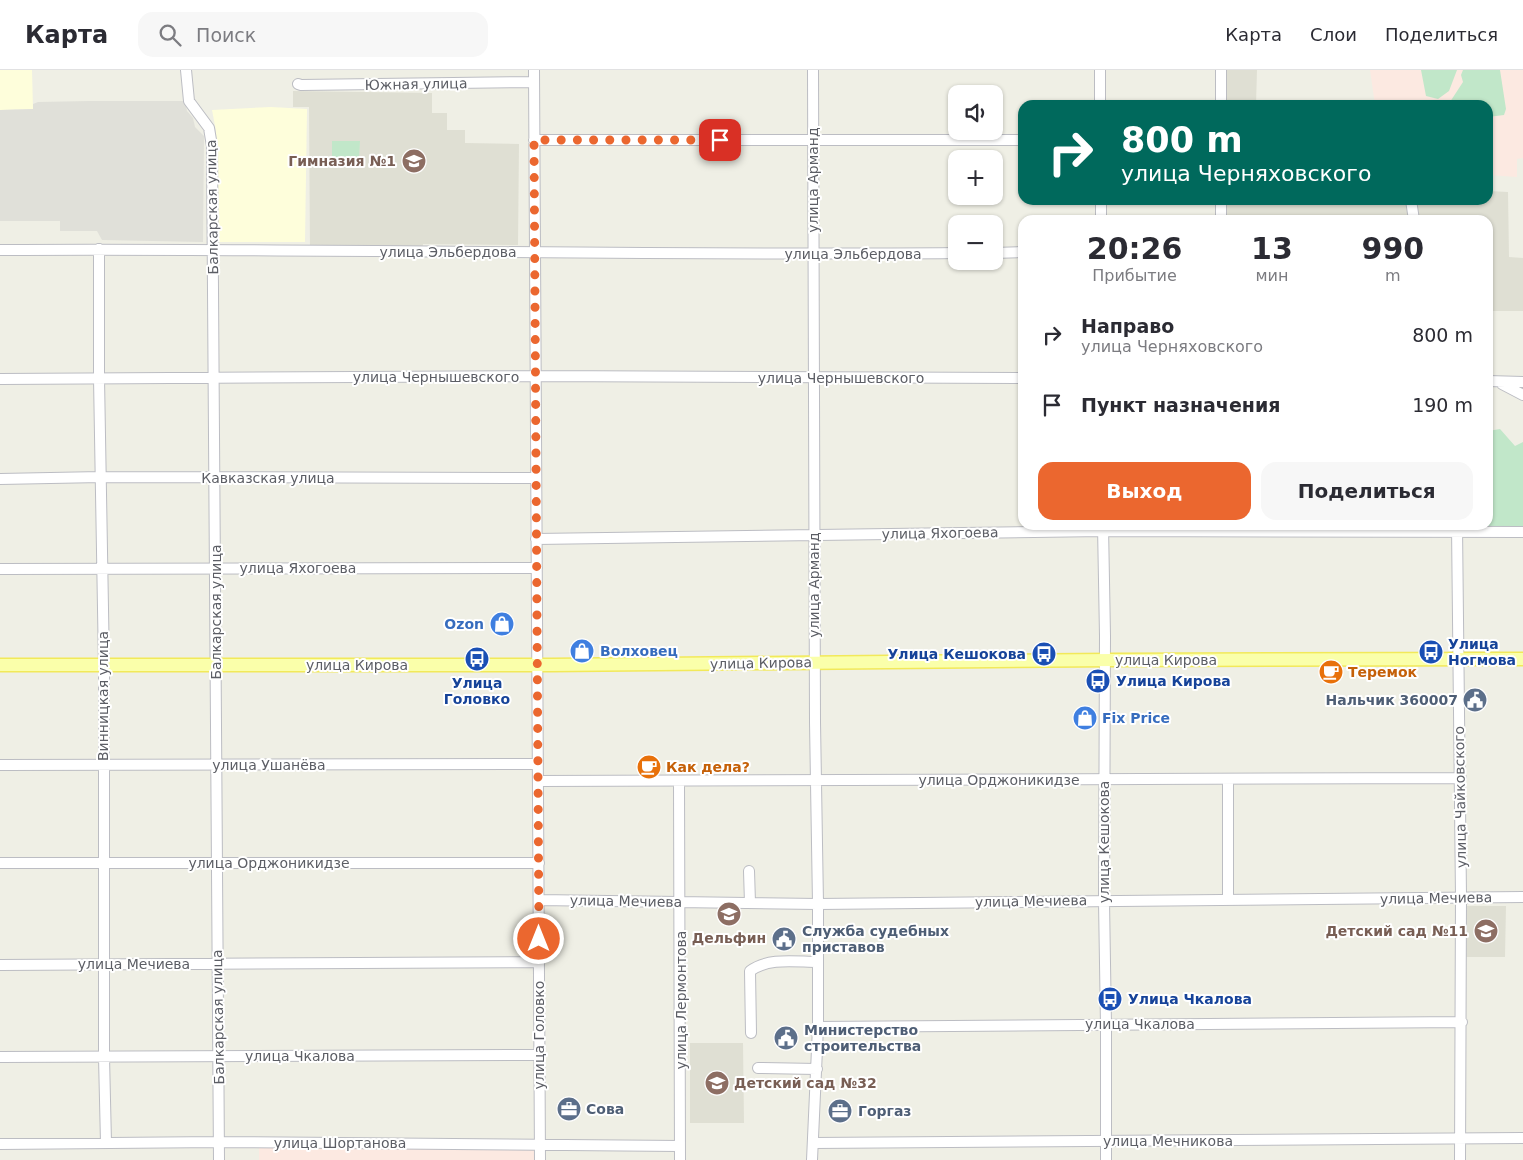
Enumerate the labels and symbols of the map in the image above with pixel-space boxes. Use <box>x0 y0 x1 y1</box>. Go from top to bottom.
street label: Южная улица <box>364 75 468 93</box>
pin <box>699 119 741 161</box>
street label: улица Арманд <box>805 127 821 233</box>
street label: Балкарская улица <box>203 139 221 275</box>
school or university icon: Гимназия №1 <box>401 148 427 174</box>
place label: Гимназия №1 <box>288 153 396 169</box>
street label: улица Эльбердова <box>379 244 517 260</box>
street label: улица Эльбердова <box>784 246 922 262</box>
street label: улица Чернышевского <box>353 369 519 385</box>
street label: улица Чернышевского <box>758 370 924 386</box>
street label: Кавказская улица <box>201 470 335 486</box>
street label: улица Яхогоева <box>881 524 999 542</box>
street label: улица Арманд <box>806 532 822 638</box>
street label: Балкарская улица <box>208 544 224 680</box>
street label: улица Яхогоева <box>240 560 356 576</box>
shop icon: Ozon <box>489 611 515 637</box>
place label: Ozon <box>444 616 484 632</box>
street label: Винницкая улица <box>95 631 111 761</box>
place label: Улица Ногмова <box>1448 636 1516 668</box>
shop icon: Волховец <box>569 638 595 664</box>
bus stop icon: Улица Ногмова <box>1418 639 1444 665</box>
bus stop icon: Улица Кешокова <box>1031 641 1057 667</box>
place label: Волховец <box>600 643 678 659</box>
bus stop icon: Улица Головко <box>464 646 490 672</box>
place label: Улица Кешокова <box>888 646 1026 662</box>
street label: улица Кирова <box>1115 652 1217 668</box>
street label: улица Кирова <box>710 654 812 672</box>
street label: улица Кирова <box>306 657 408 673</box>
cafe icon: Теремок <box>1318 659 1344 685</box>
place label: Теремок <box>1348 664 1418 680</box>
bus stop icon: Улица Кирова <box>1085 668 1111 694</box>
place label: Улица Кирова <box>1116 673 1231 689</box>
place label: Улица Головко <box>444 675 511 707</box>
public building icon: Нальчик 360007 <box>1462 687 1488 713</box>
place label: Нальчик 360007 <box>1325 692 1458 708</box>
shop icon: Fix Price <box>1072 705 1098 731</box>
place label: Fix Price <box>1102 710 1170 726</box>
street label: улица Чайковского <box>1451 726 1469 868</box>
cafe icon: Как дела? <box>636 754 662 780</box>
street label: улица Ушанёва <box>212 757 326 773</box>
place label: Как дела? <box>666 759 750 775</box>
street label: улица Орджоникидзе <box>918 772 1080 788</box>
street label: улица Кешокова <box>1096 781 1112 903</box>
street label: улица Орджоникидзе <box>188 855 350 871</box>
street label: улица Мечиева <box>1380 889 1492 907</box>
street label: улица Мечиева <box>570 892 682 910</box>
street label: улица Мечиева <box>975 892 1087 910</box>
school or university icon: Дельфин <box>716 901 742 927</box>
position arrow <box>512 912 564 964</box>
school or university icon: Детский сад №11 <box>1473 918 1499 944</box>
place label: Служба судебных приставов <box>802 923 949 955</box>
place label: Детский сад №11 <box>1325 923 1468 939</box>
public building icon: Служба судебных приставов <box>771 926 797 952</box>
place label: Дельфин <box>692 930 766 946</box>
street label: улица Лермонтова <box>673 931 689 1069</box>
street label: Балкарская улица <box>209 949 227 1085</box>
street label: улица Мечиева <box>78 956 190 972</box>
street label: улица Головко <box>531 981 547 1089</box>
bus stop icon: Улица Чкалова <box>1097 986 1123 1012</box>
place label: Улица Чкалова <box>1128 991 1252 1007</box>
street label: улица Чкалова <box>1085 1016 1195 1032</box>
place label: Министерство строительства <box>804 1022 921 1054</box>
public building icon: Министерство строительства <box>773 1025 799 1051</box>
street label: улица Чкалова <box>245 1048 355 1064</box>
school or university icon: Детский сад №32 <box>704 1070 730 1096</box>
place label: Детский сад №32 <box>734 1075 877 1091</box>
office icon: Сова <box>556 1096 582 1122</box>
office icon: Горгаз <box>827 1098 853 1124</box>
place label: Сова <box>586 1101 624 1117</box>
place label: Горгаз <box>858 1103 911 1119</box>
street label: улица Мечникова <box>1103 1133 1233 1149</box>
street label: улица Шортанова <box>274 1135 406 1151</box>

